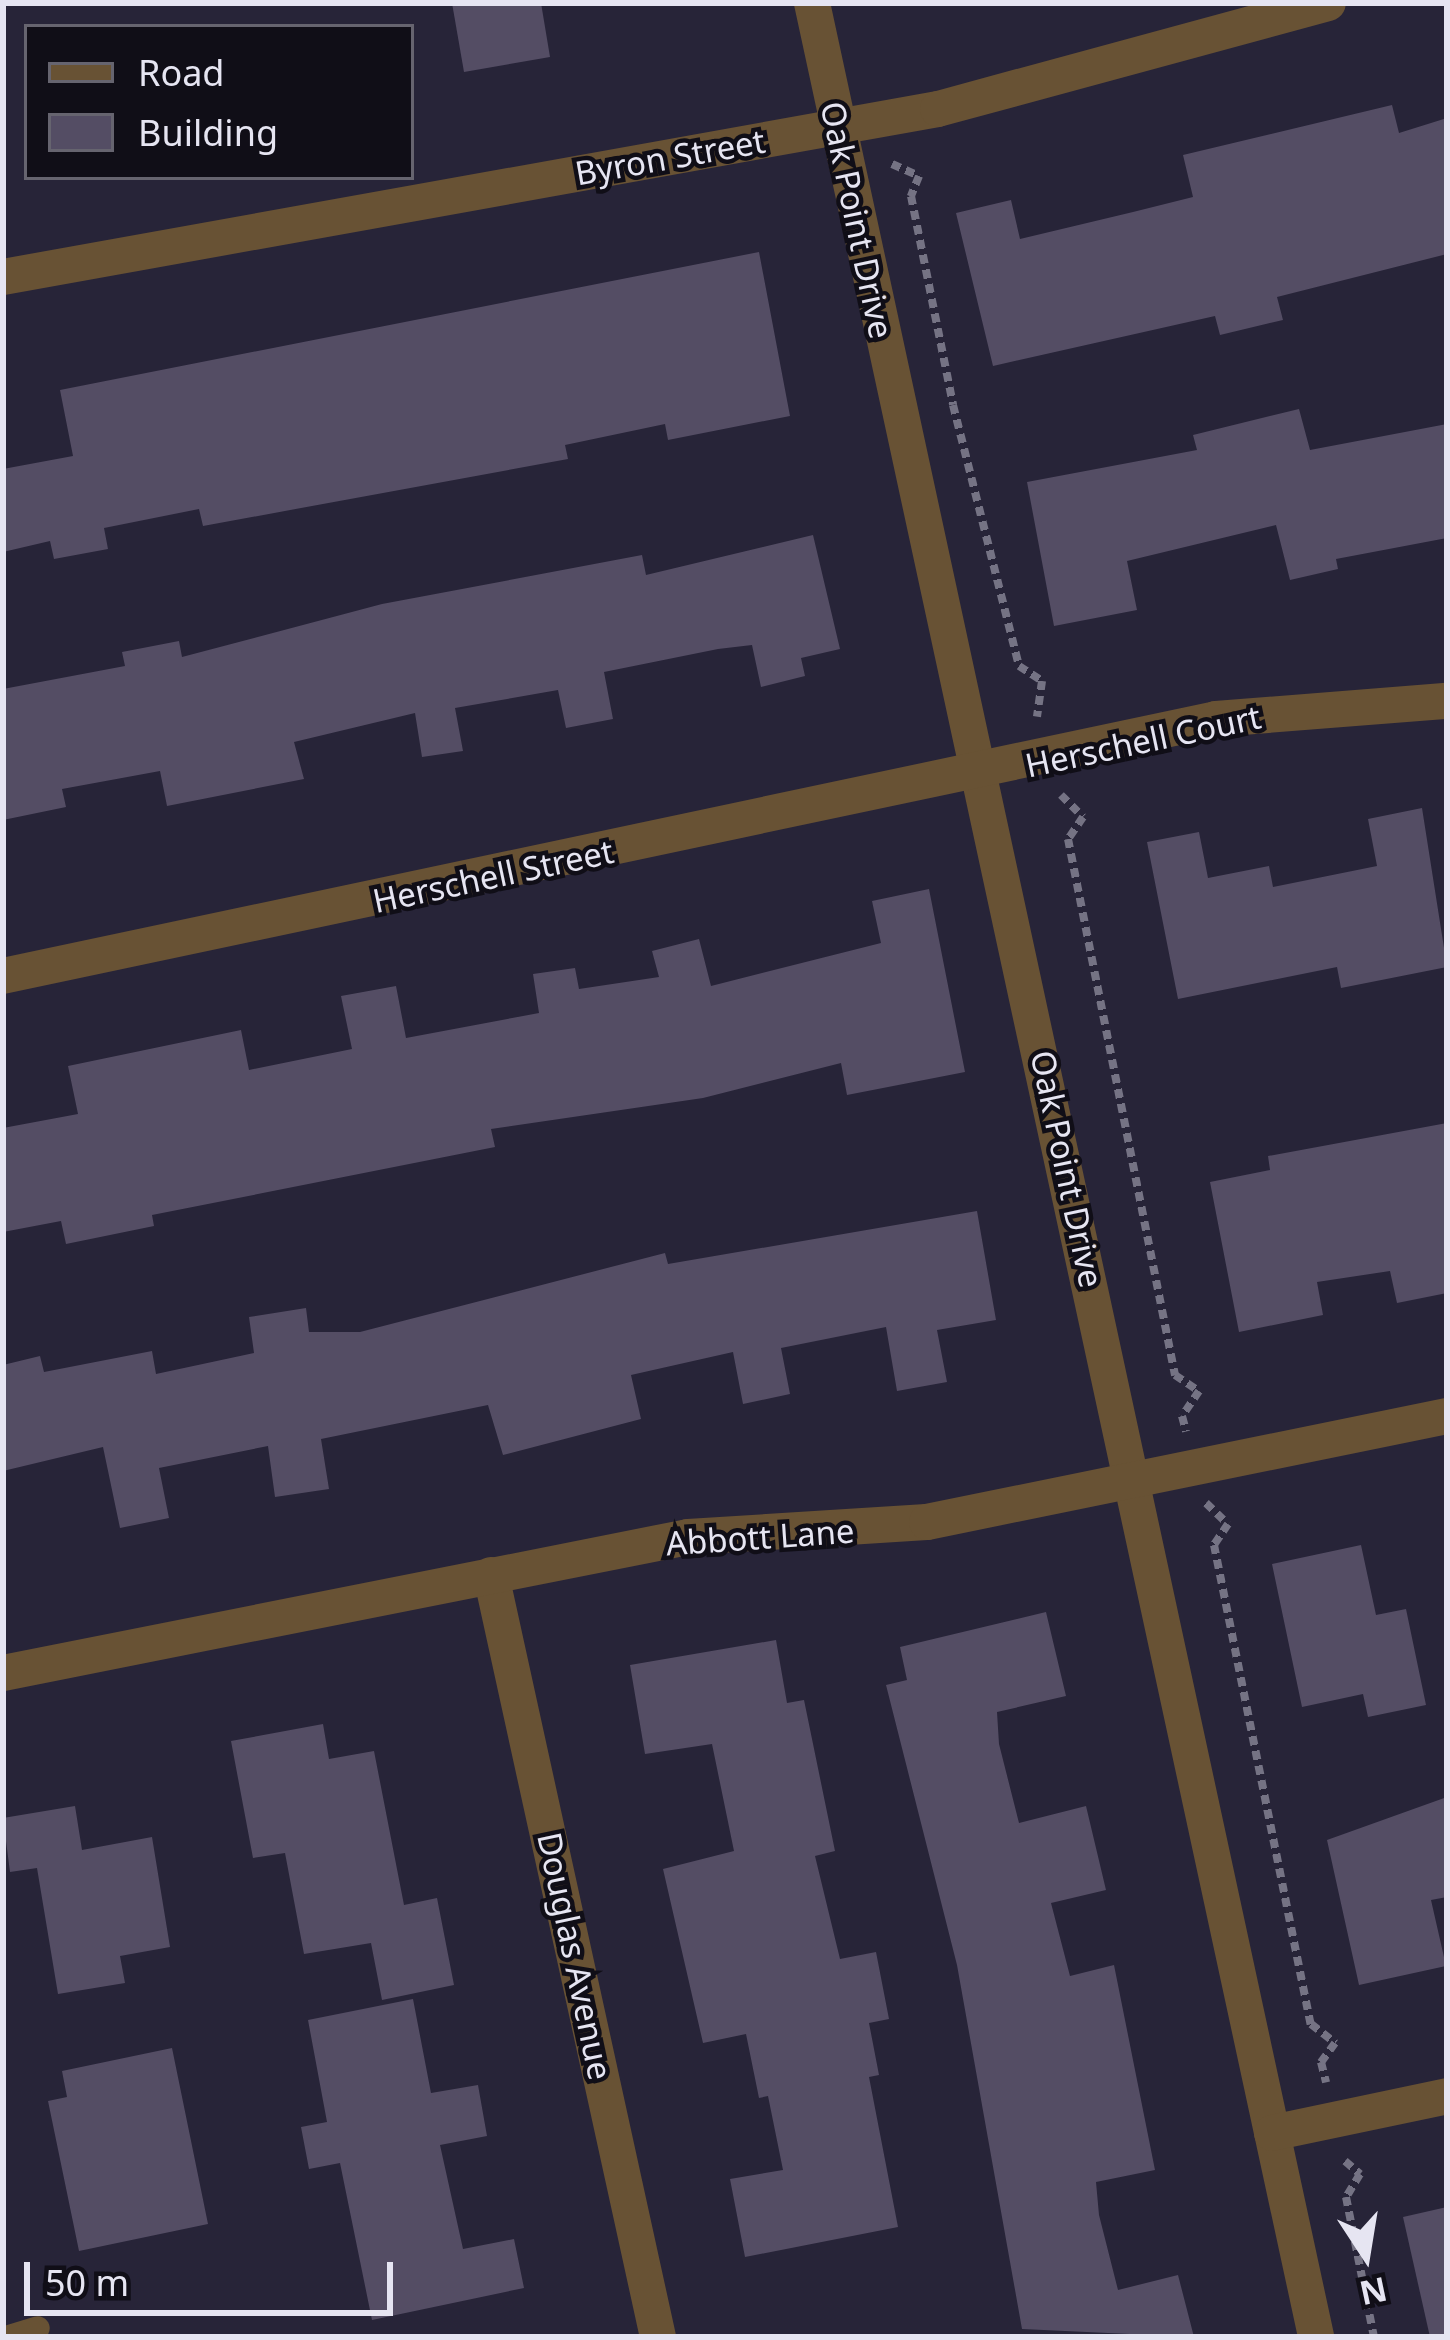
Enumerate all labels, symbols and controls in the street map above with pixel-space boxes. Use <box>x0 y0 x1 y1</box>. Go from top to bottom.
legend <box>24 24 414 180</box>
text: Road <box>138 48 225 97</box>
street label: Oak Point Drive <box>813 98 901 342</box>
text: Building <box>138 108 278 157</box>
street label: Byron Street <box>572 121 768 193</box>
street label: Herschell Court <box>1022 697 1264 785</box>
street label: Herschell Street <box>369 831 617 921</box>
street label: Oak Point Drive <box>1023 1047 1111 1291</box>
street label: Abbott Lane <box>664 1511 856 1563</box>
street label: Douglas Avenue <box>529 1829 621 2083</box>
north arrow <box>1306 2196 1426 2316</box>
scale bar <box>30 2238 399 2312</box>
text: 50 m <box>45 2258 129 2307</box>
text: N <box>1356 2267 1391 2317</box>

